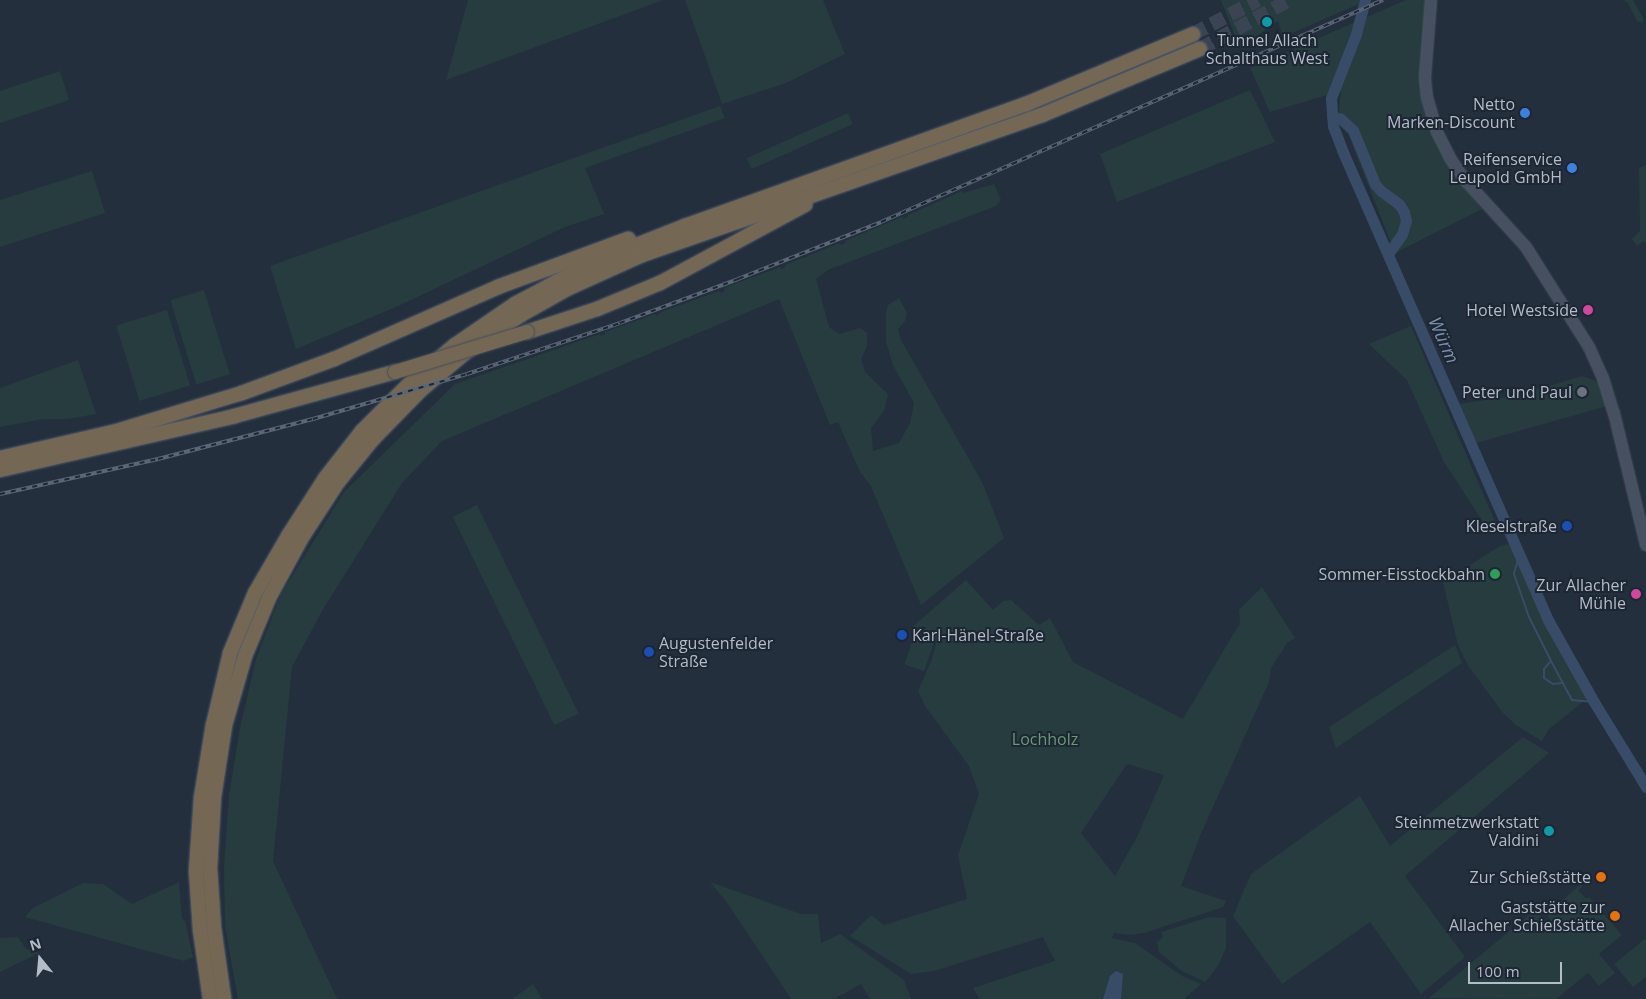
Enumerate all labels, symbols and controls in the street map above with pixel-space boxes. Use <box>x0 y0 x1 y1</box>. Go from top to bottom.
marker: Tunnel Allach Schalthaus West <box>1261 16 1273 28</box>
place label: Tunnel Allach Schalthaus West <box>1206 30 1328 68</box>
place label: Netto Marken-Discount <box>1387 94 1515 132</box>
marker: Netto Marken-Discount <box>1519 107 1531 119</box>
place label: Reifenservice Leupold GmbH <box>1449 149 1562 187</box>
marker: Reifenservice Leupold GmbH <box>1566 162 1578 174</box>
place label: Hotel Westside <box>1466 300 1578 320</box>
marker: Hotel Westside <box>1582 304 1594 316</box>
water label: Würm <box>1424 313 1464 367</box>
place label: Peter und Paul <box>1462 382 1572 402</box>
marker: Peter und Paul <box>1576 386 1588 398</box>
place label: Kleselstraße <box>1466 516 1557 536</box>
marker: Kleselstraße <box>1561 520 1573 532</box>
place label: Sommer-Eisstockbahn <box>1318 564 1485 584</box>
marker: Sommer-Eisstockbahn <box>1489 568 1501 580</box>
place label: Zur Allacher Mühle <box>1536 575 1626 613</box>
marker: Zur Allacher Mühle <box>1630 588 1642 600</box>
place label: Karl-Hänel-Straße <box>912 625 1044 645</box>
marker: Karl-Hänel-Straße <box>896 629 908 641</box>
place label: Augustenfelder Straße <box>659 633 773 671</box>
marker: Augustenfelder Straße <box>643 646 655 658</box>
park label: Lochholz <box>1012 729 1078 749</box>
place label: Steinmetzwerkstatt Valdini <box>1395 812 1539 850</box>
marker: Steinmetzwerkstatt Valdini <box>1543 825 1555 837</box>
place label: Zur Schießstätte <box>1469 867 1591 887</box>
marker: Zur Schießstätte <box>1595 871 1607 883</box>
place label: Gaststätte zur Allacher Schießstätte <box>1449 897 1605 935</box>
marker: Gaststätte zur Allacher Schießstätte <box>1609 910 1621 922</box>
text: N <box>27 933 44 955</box>
north arrow <box>15 934 65 984</box>
scale bar <box>1471 952 1565 984</box>
text: 100 m <box>1476 961 1520 981</box>

